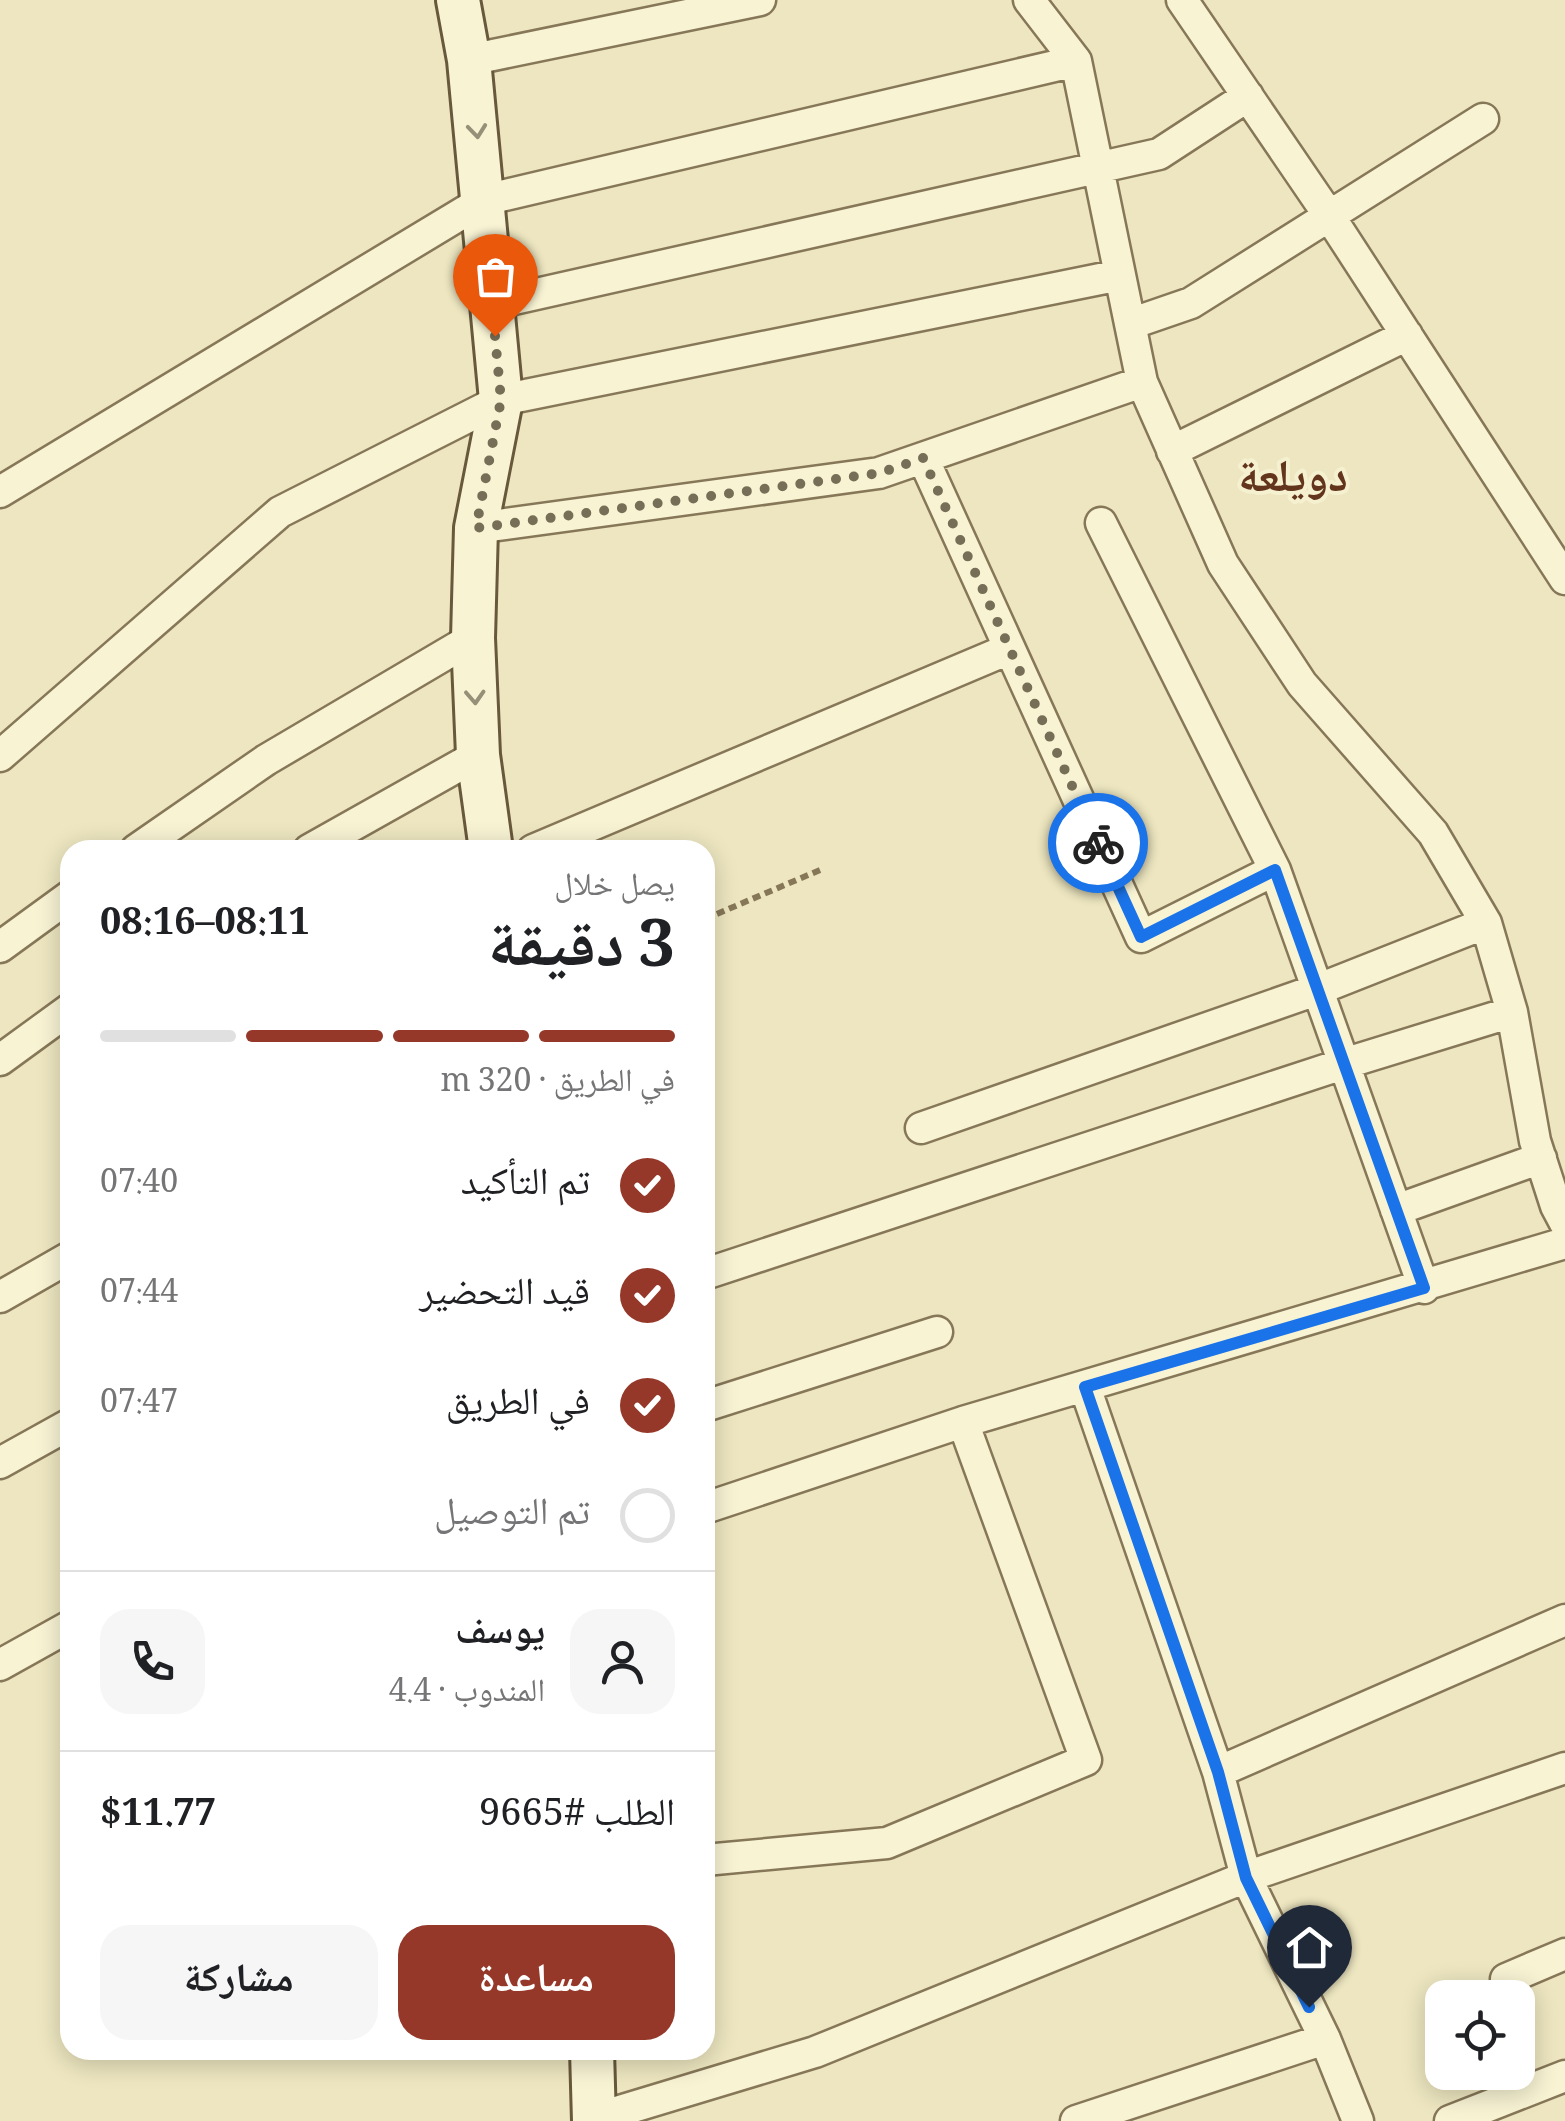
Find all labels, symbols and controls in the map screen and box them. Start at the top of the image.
one-way arrow [466,123,487,139]
pin [453,234,538,337]
icon: bag [468,249,523,304]
district label: دويلعة [1238,443,1348,520]
one-way arrow [464,690,485,706]
courier [1048,793,1148,893]
icon: bike [1071,816,1126,871]
text: يصل خلال [554,861,675,915]
text: 08:11–08:16 [100,893,310,958]
text: 3 دقيقة [488,897,675,1007]
text: في الطريق · 320 m [440,1057,675,1111]
text: تم التأكيد [461,1153,590,1218]
text: 07:40 [100,1158,178,1212]
icon: check [620,1158,675,1213]
text: قيد التحضير [419,1263,590,1328]
text: 07:44 [100,1268,178,1322]
icon: check [620,1268,675,1323]
text: في الطريق [446,1373,590,1438]
text: 07:47 [100,1378,178,1432]
icon: check [620,1378,675,1433]
text: تم التوصيل [434,1483,590,1548]
text: يوسف [455,1602,545,1667]
button: phone [100,1609,205,1714]
button: person [570,1609,675,1714]
text: المندوب · 4.4 [389,1667,545,1721]
text: $11.77 [100,1784,216,1849]
text: الطلب #9665 [479,1784,675,1849]
pin [1267,1905,1352,2008]
icon: home [1282,1920,1337,1975]
button: مشاركة [100,1925,378,2040]
button: مساعدة [398,1925,675,2040]
map controls [1425,1980,1535,2090]
button: locate [1425,1980,1535,2090]

